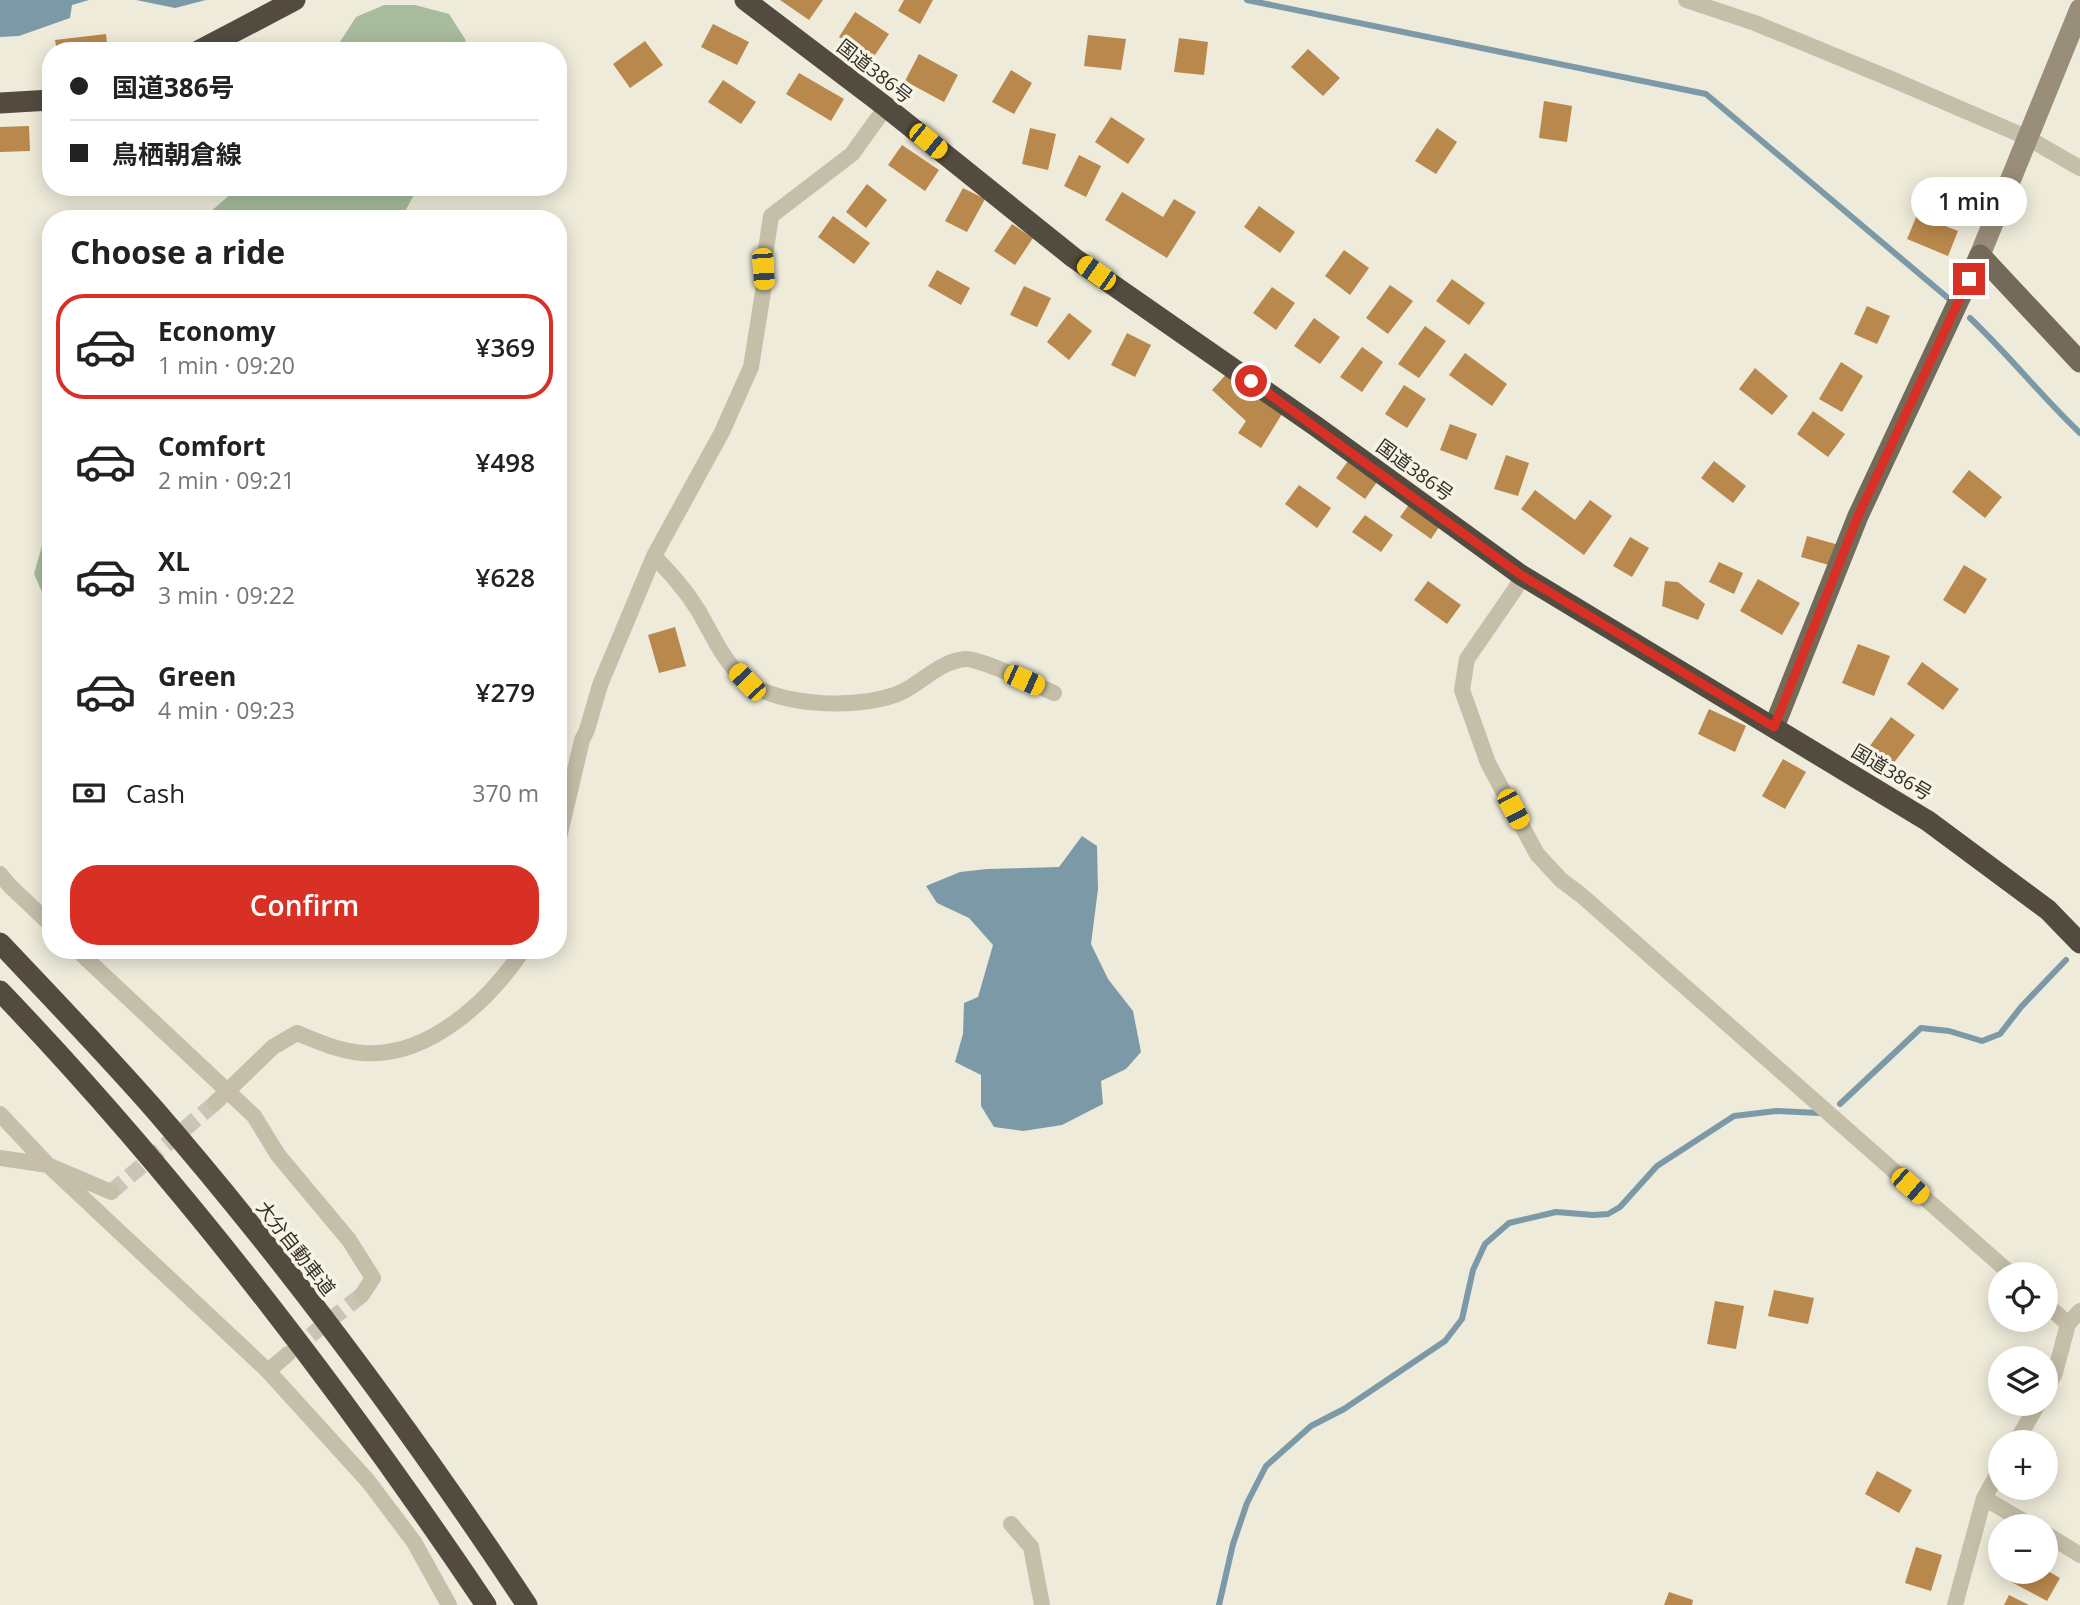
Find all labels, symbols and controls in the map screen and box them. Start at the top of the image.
street label: 国道386号 [832,33,918,109]
text: 国道386号 [112,69,235,105]
car [906,120,951,162]
text: 鳥栖朝倉線 [112,136,242,172]
callout: 1 min [1911,177,2027,226]
text: 1 min [1938,185,2000,217]
text: Choose a ride [70,230,285,273]
car [752,247,775,291]
car [1073,252,1120,294]
route end [1953,263,1985,295]
text: Economy [158,313,276,349]
icon: car [74,315,137,378]
text: ¥369 [476,329,535,365]
text: 1 min · 09:20 [158,349,295,381]
route start [1235,365,1267,397]
text: Comfort [158,428,265,464]
icon: car [74,430,137,493]
street label: 国道386号 [1371,433,1459,507]
text: ¥498 [476,444,535,480]
text: 2 min · 09:21 [158,464,295,496]
text: XL [158,543,190,579]
icon: car [74,545,137,608]
text: ¥628 [476,559,535,595]
text: 3 min · 09:22 [158,579,295,611]
text: Green [158,658,236,694]
icon: car [74,660,137,723]
car [725,660,770,704]
car [1001,662,1048,698]
text: ¥279 [476,674,535,710]
text: 4 min · 09:23 [158,694,295,726]
street label: 国道386号 [1847,738,1937,806]
icon: cash [70,774,108,812]
text: Cash [126,775,185,811]
text: 370 m [472,777,539,809]
car [1494,786,1533,832]
button: Confirm [70,865,539,945]
car [1888,1164,1933,1208]
street label: 大分自動車道 [251,1195,341,1301]
map controls [1988,1262,2058,1584]
button: locate [1988,1262,2058,1332]
button: layers [1988,1346,2058,1416]
button: + [1988,1430,2058,1500]
button: − [1988,1514,2058,1584]

